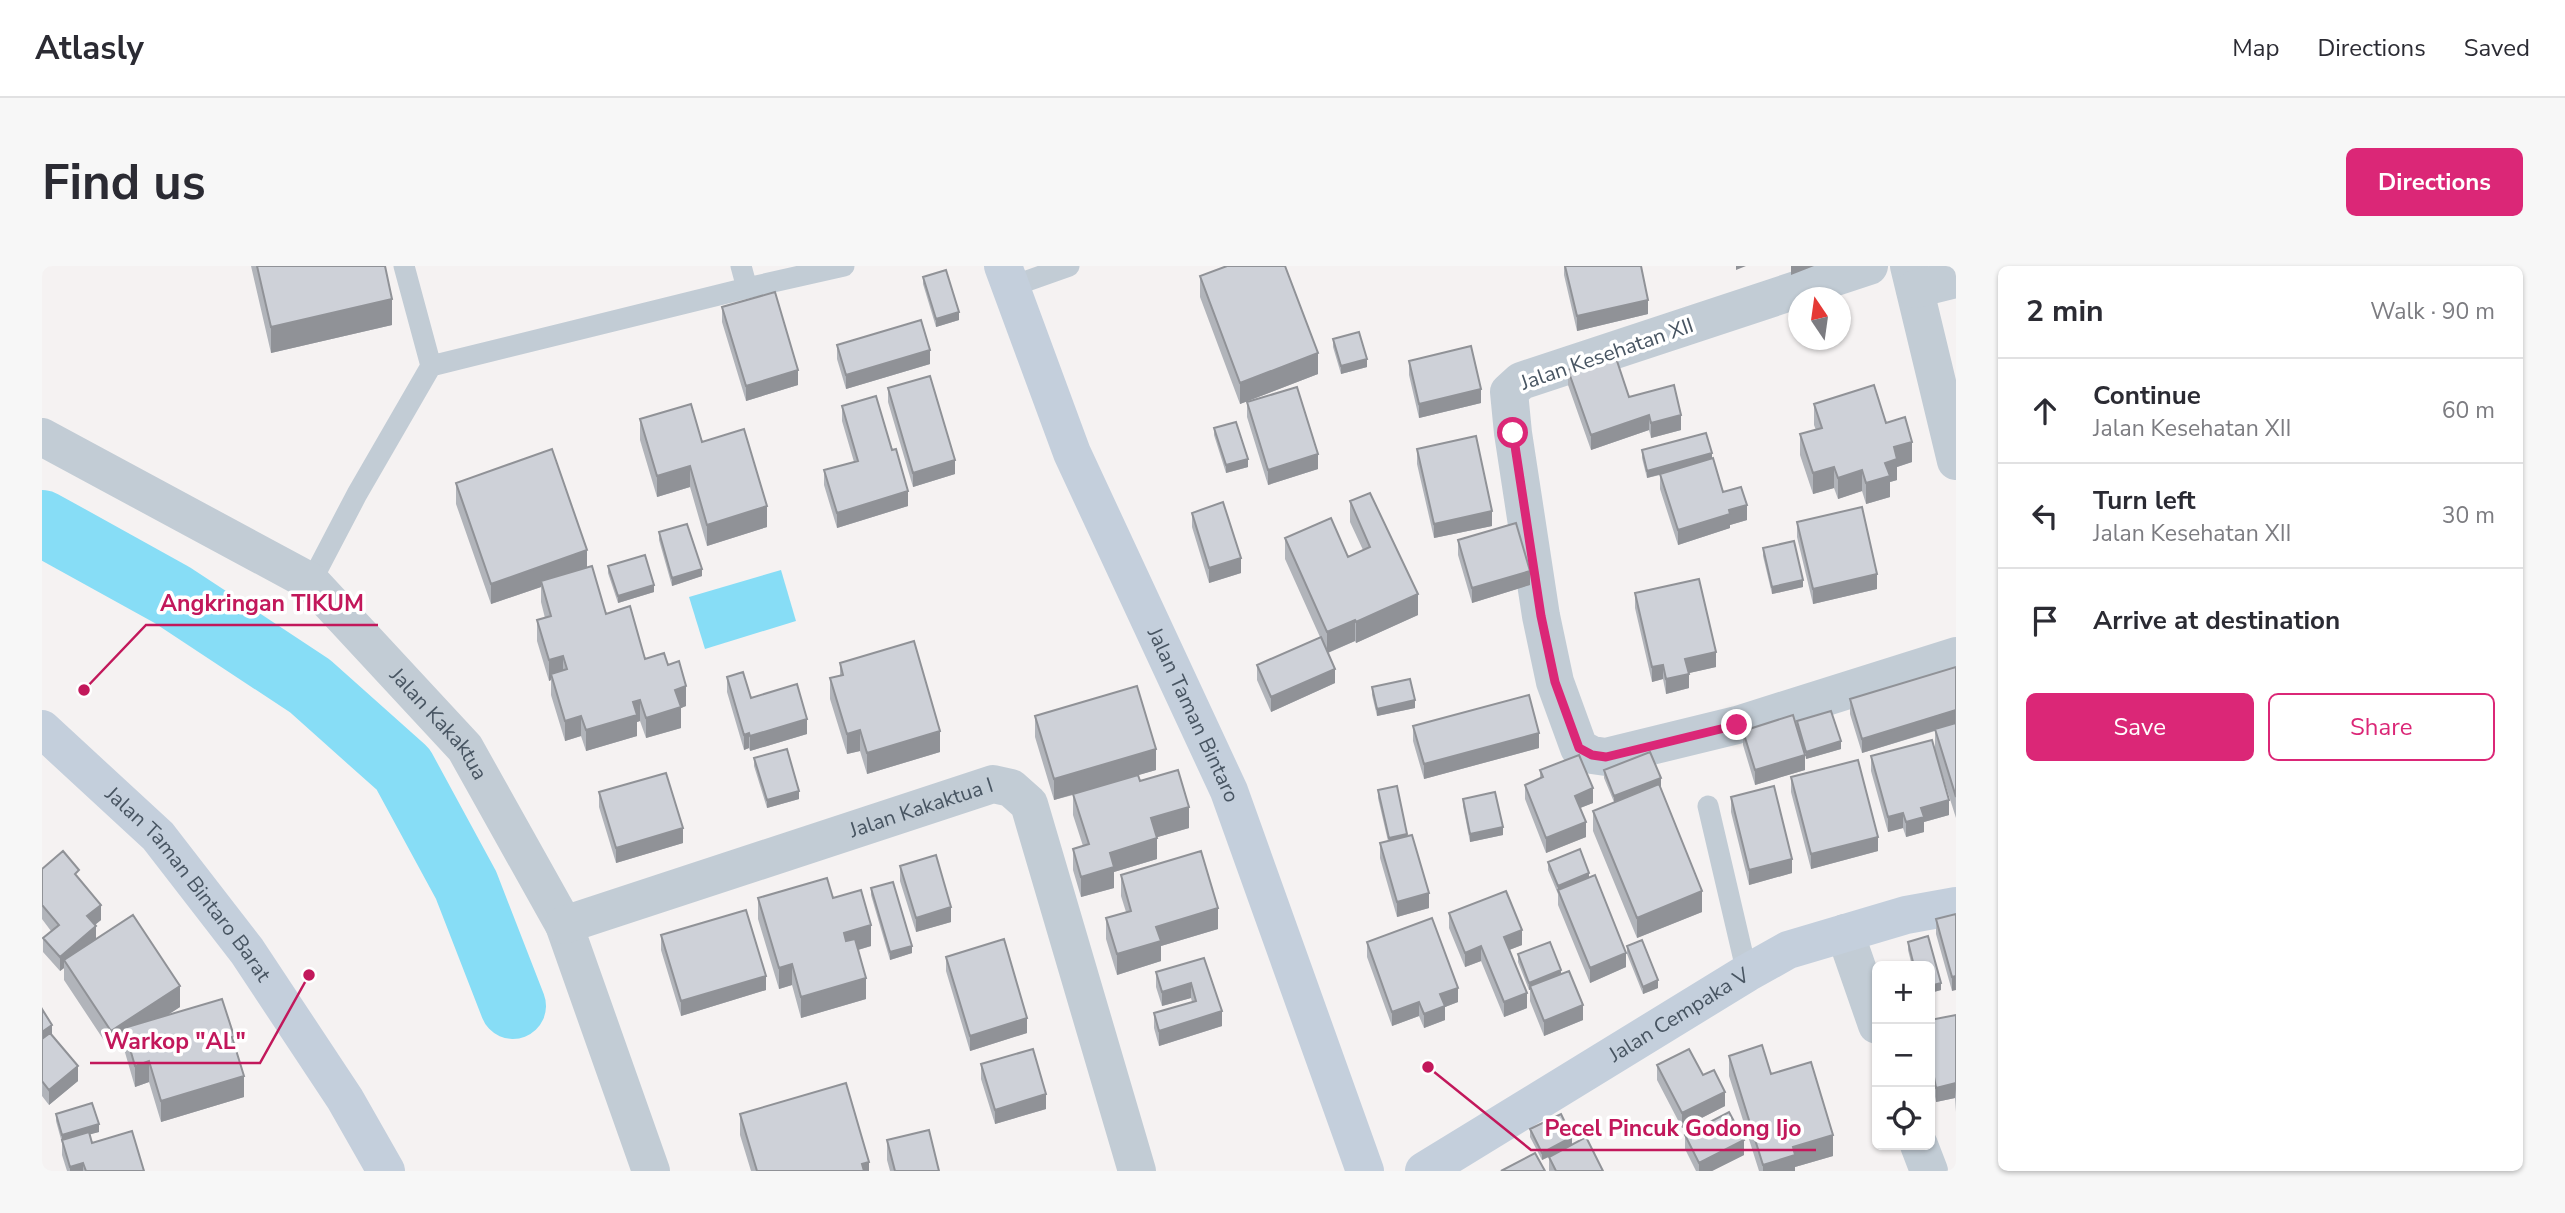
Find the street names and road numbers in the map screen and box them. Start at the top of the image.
street label: Jalan Kesehatan XII [1516,311,1697,397]
street label: Jalan Taman Bintaro [1140,622,1246,806]
street label: Jalan Kakaktua [383,661,494,785]
street label: Jalan Kakaktua I [845,771,997,845]
street label: Jalan Taman Bintaro Barat [98,780,278,988]
street label: Jalan Cempaka V [1603,961,1755,1069]

